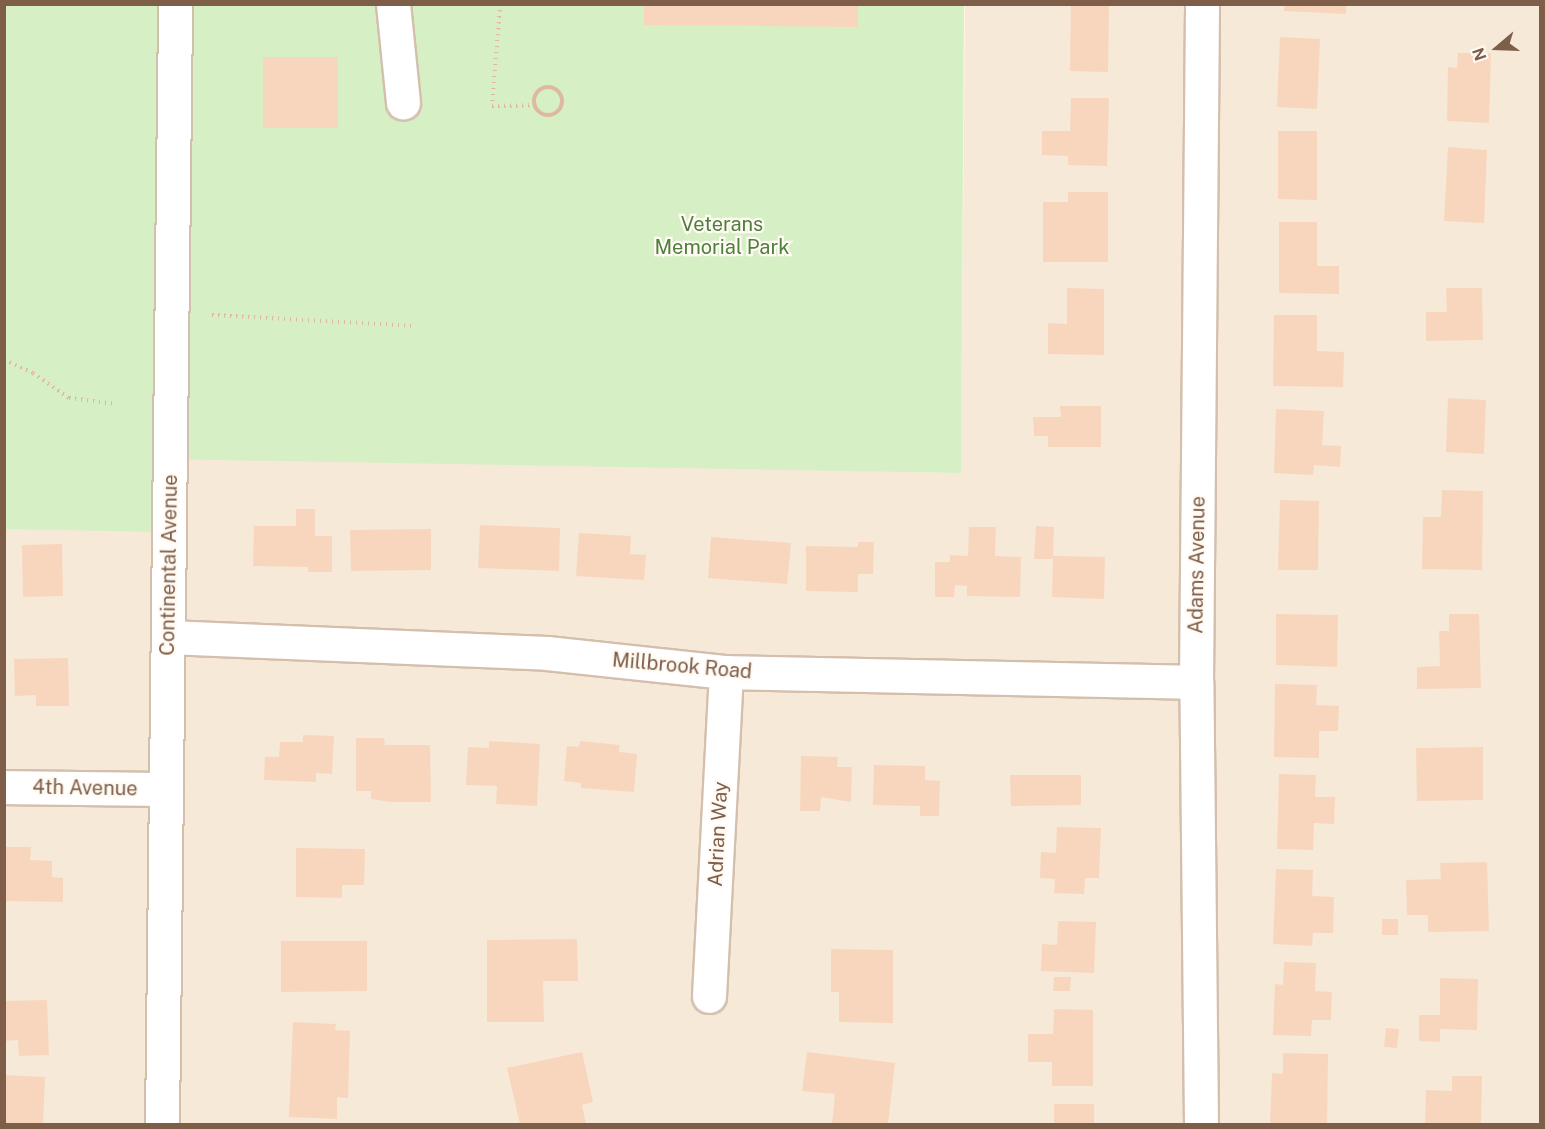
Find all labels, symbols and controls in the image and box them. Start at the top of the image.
north arrow [1467,18,1527,78]
text: N [1468,45,1491,63]
park label: Veterans Memorial Park [655,213,789,260]
street label: Continental Avenue [155,474,183,656]
street label: Adams Avenue [1184,496,1210,634]
street label: Millbrook Road [611,648,753,684]
street label: 4th Avenue [32,775,138,801]
street label: Adrian Way [703,781,733,887]

